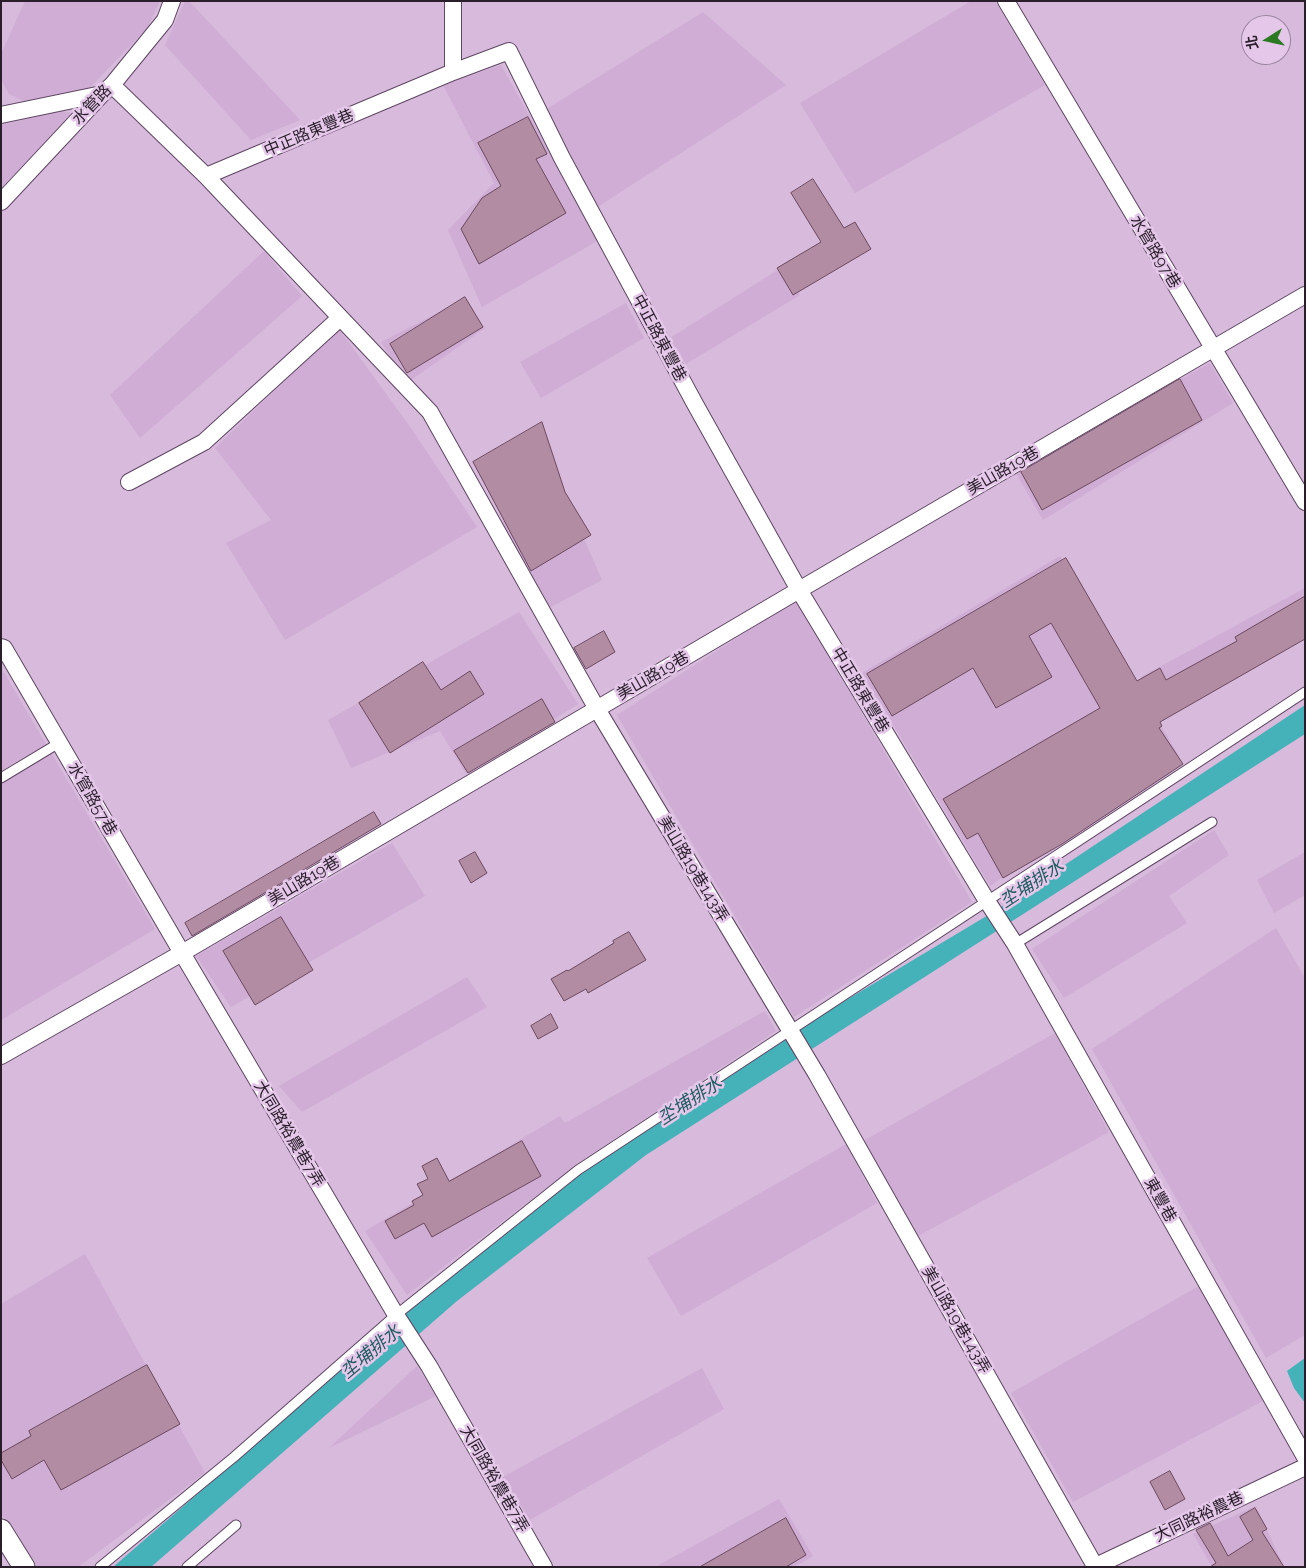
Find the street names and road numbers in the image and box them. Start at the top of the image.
street label: 水管路 [68,81,116,129]
street label: 中正路東豐巷 [261,105,357,161]
street label: 水管路97巷 [1126,212,1184,292]
street label: 中正路東豐巷 [628,291,690,385]
street label: 美山路19巷 [963,443,1043,499]
street label: 中正路東豐巷 [827,644,893,736]
street label: 美山路19巷 [613,648,693,704]
street label: 水管路57巷 [63,759,121,839]
street label: 美山路19巷143弄 [654,812,732,926]
street label: 美山路19巷 [265,852,343,910]
street label: 大同路裕農巷7弄 [250,1077,328,1191]
street label: 東豐巷 [1140,1174,1180,1226]
street label: 美山路19巷143弄 [918,1263,994,1377]
street label: 大同路裕農巷7弄 [456,1422,532,1536]
street label: 大同路裕農巷 [1151,1488,1247,1546]

